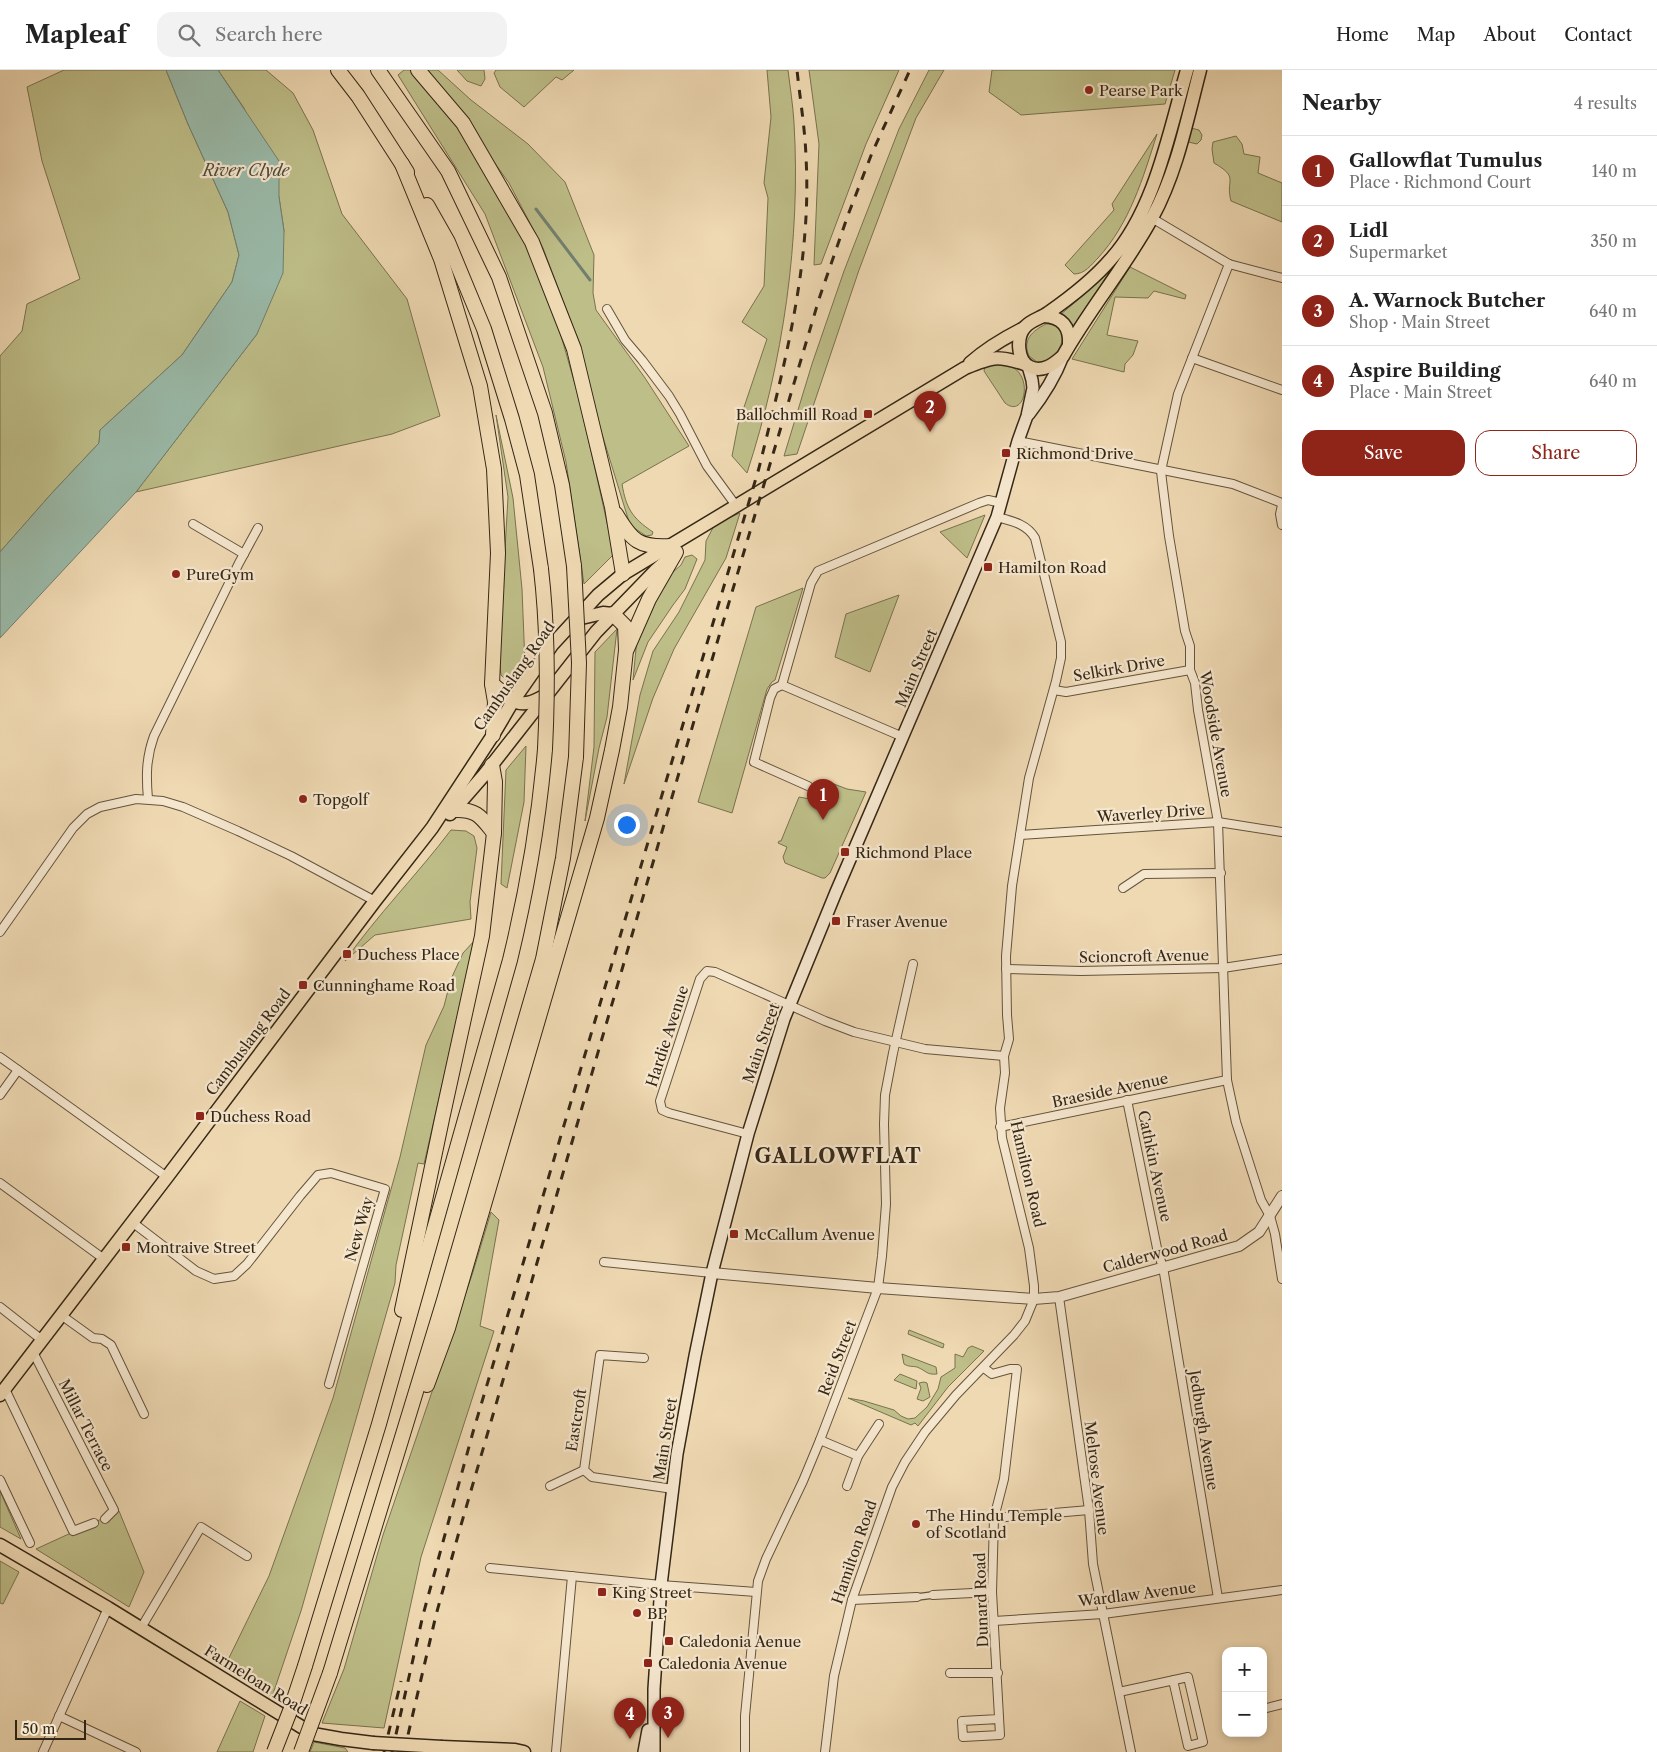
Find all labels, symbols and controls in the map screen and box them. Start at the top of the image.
search box [157,12,507,57]
text: Mapleaf [25,20,127,49]
icon: search [175,21,203,49]
text: Search here [215,23,323,46]
text: Home [1336,24,1389,46]
text: Map [1417,24,1455,46]
text: About [1483,24,1536,46]
text: Contact [1564,24,1632,46]
place label: Pearse Park [1099,81,1184,100]
marker: Pearse Park [1083,84,1095,96]
text: Nearby [1302,90,1381,115]
text: 4 results [1574,93,1637,113]
text: Gallowflat Tumulus [1349,149,1542,172]
water label: River Clyde [201,160,291,180]
text: 1 [1314,161,1322,181]
text: 140 m [1592,161,1637,181]
text: Place · Richmond Court [1349,172,1531,192]
text: Lidl [1349,219,1388,242]
text: 2 [1313,231,1323,251]
text: 350 m [1590,231,1637,251]
text: Supermarket [1349,242,1447,262]
text: A. Warnock Butcher [1349,289,1545,312]
text: 3 [1313,301,1323,321]
text: 640 m [1589,301,1637,321]
text: Shop · Main Street [1349,312,1490,332]
text: Aspire Building [1349,359,1501,382]
text: 4 [1313,371,1323,391]
text: 640 m [1589,371,1637,391]
text: Place · Main Street [1349,382,1492,402]
pin: 2 [914,391,946,432]
place label: Ballochmill Road [736,405,858,424]
marker: Ballochmill Road [862,408,874,420]
button: Save [1302,430,1465,476]
button: Share [1475,430,1637,476]
place label: Richmond Drive [1016,444,1133,463]
marker: Richmond Drive [1000,447,1012,459]
place label: Hamilton Road [998,558,1107,577]
marker: Hamilton Road [982,561,994,573]
place label: PureGym [186,565,254,584]
marker: PureGym [170,568,182,580]
street label: Cambuslang Road [469,618,559,734]
street label: Main Street [891,625,941,710]
street label: Selkirk Drive [1072,651,1166,685]
street label: Woodside Avenue [1195,668,1236,799]
pin: 1 [807,779,839,820]
place label: Topgolf [313,790,370,809]
marker: Topgolf [297,793,309,805]
street label: Waverley Drive [1095,800,1206,826]
your location [614,812,640,838]
place label: Richmond Place [855,843,972,862]
marker: Richmond Place [839,846,851,858]
place label: Fraser Avenue [846,912,948,931]
marker: Fraser Avenue [830,915,842,927]
place label: Duchess Place [357,945,460,964]
street label: Scioncroft Avenue [1079,945,1209,967]
marker: Duchess Place [341,948,353,960]
place label: Cunninghame Road [313,976,455,995]
marker: Cunninghame Road [297,979,309,991]
street label: Hardie Avenue [642,983,692,1089]
street label: Cambuslang Road [202,985,294,1099]
street label: Main Street [738,1000,784,1086]
street label: Braeside Avenue [1050,1068,1170,1112]
place label: Duchess Road [210,1107,311,1126]
street label: Cathkin Avenue [1134,1109,1176,1223]
marker: Duchess Road [194,1110,206,1122]
street label: Hamilton Road [1007,1119,1049,1229]
district label: GALLOWFLAT [754,1144,922,1168]
street label: New Way [341,1194,377,1264]
place label: McCallum Avenue [744,1225,875,1244]
street label: Calderwood Road [1101,1225,1229,1277]
marker: McCallum Avenue [728,1228,740,1240]
place label: Montraive Street [136,1238,257,1257]
marker: Montraive Street [120,1241,132,1253]
street label: Reid Street [814,1317,860,1399]
street label: Jedburgh Avenue [1185,1367,1223,1491]
street label: Millar Terrace [55,1376,117,1474]
street label: Eastcroft [562,1387,590,1453]
street label: Main Street [649,1396,681,1482]
street label: Melrose Avenue [1081,1420,1113,1536]
street label: Hamilton Road [827,1498,881,1606]
place label: The Hindu Temple of Scotland [926,1506,1062,1542]
marker: The Hindu Temple of Scotland [910,1518,922,1530]
street label: Dunard Road [970,1552,992,1648]
street label: Wardlaw Avenue [1076,1577,1197,1611]
place label: King Street [612,1583,693,1602]
marker: King Street [596,1586,608,1598]
place label: BP [647,1604,667,1623]
marker: BP [631,1607,643,1619]
place label: Caledonia Aenue [679,1632,801,1651]
marker: Caledonia Aenue [663,1635,675,1647]
street label: Farmeloan Road [201,1641,311,1719]
map controls [1222,1647,1267,1737]
button: + [1222,1647,1267,1692]
place label: Caledonia Avenue [658,1654,787,1673]
marker: Caledonia Avenue [642,1657,654,1669]
button: − [1222,1692,1267,1737]
pin: 3 [652,1697,684,1738]
pin: 4 [614,1698,646,1739]
scale bar [15,1717,86,1740]
text: 50 m [22,1720,55,1738]

